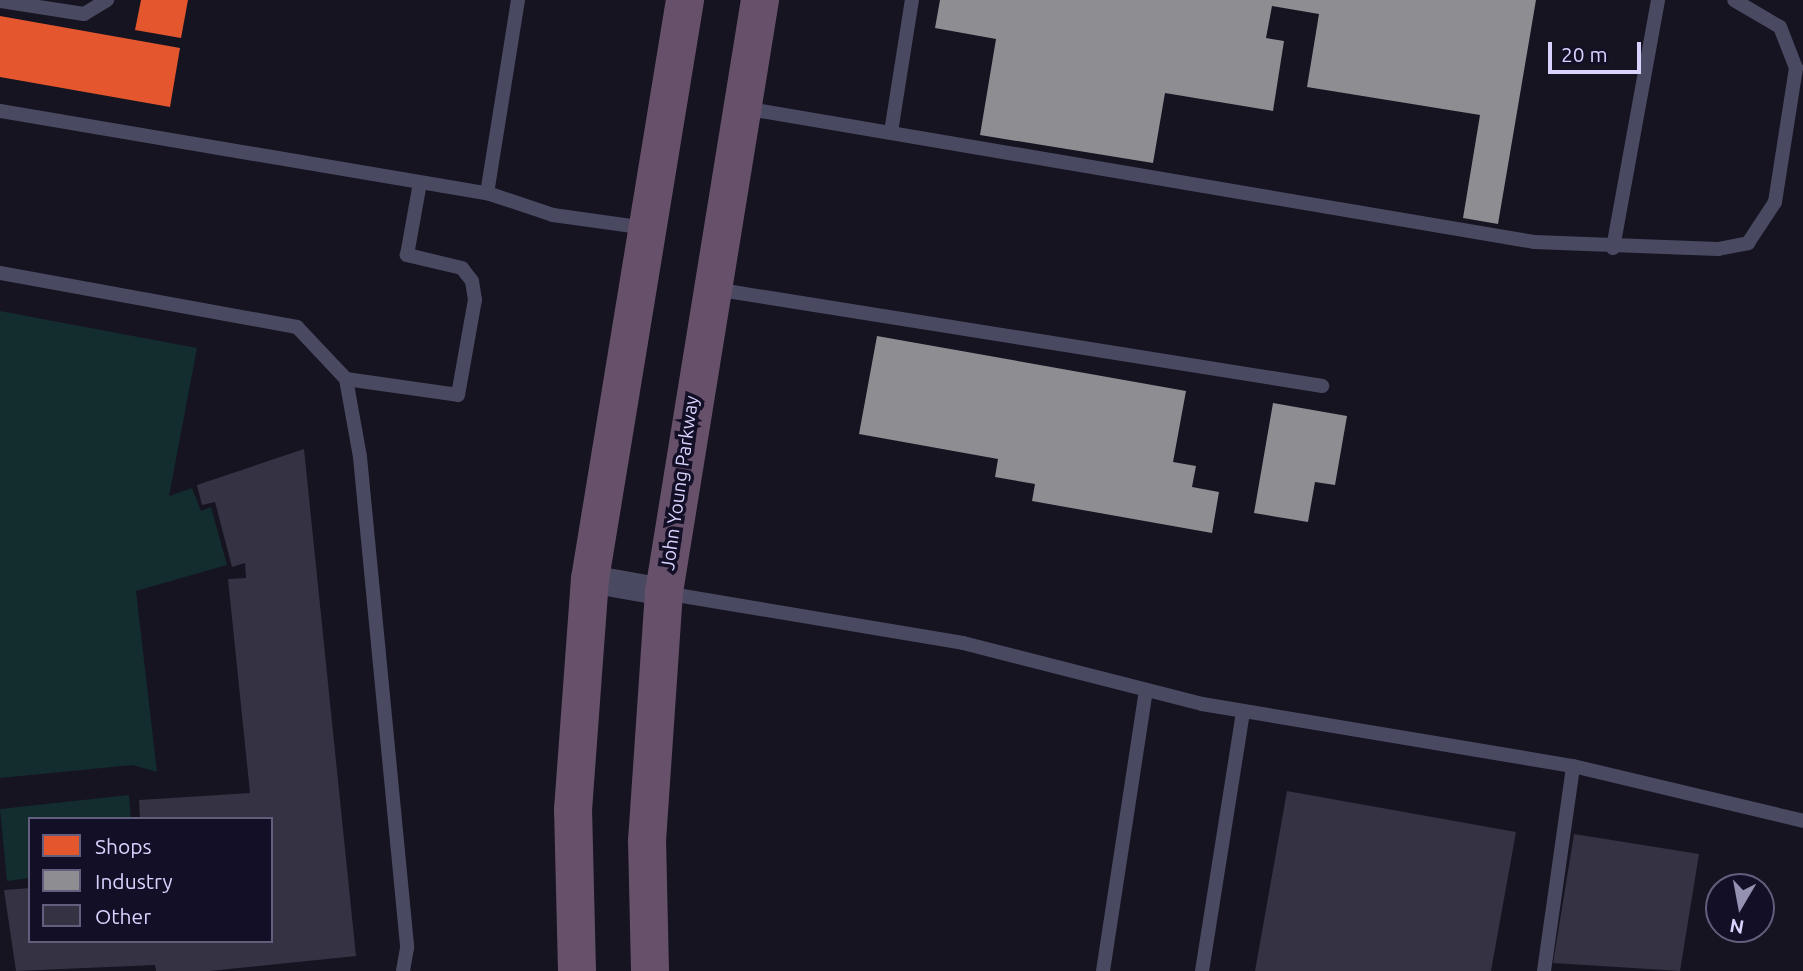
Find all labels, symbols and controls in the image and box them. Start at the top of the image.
scale bar [1551,28,1644,72]
text: 20 m [1561,42,1608,66]
street label: John Young Parkway [656,394,704,572]
legend [28,817,273,943]
text: Shops [95,834,152,858]
text: Industry [95,869,173,893]
north arrow [1705,873,1775,943]
text: Other [95,904,151,928]
text: N [1728,915,1746,939]

